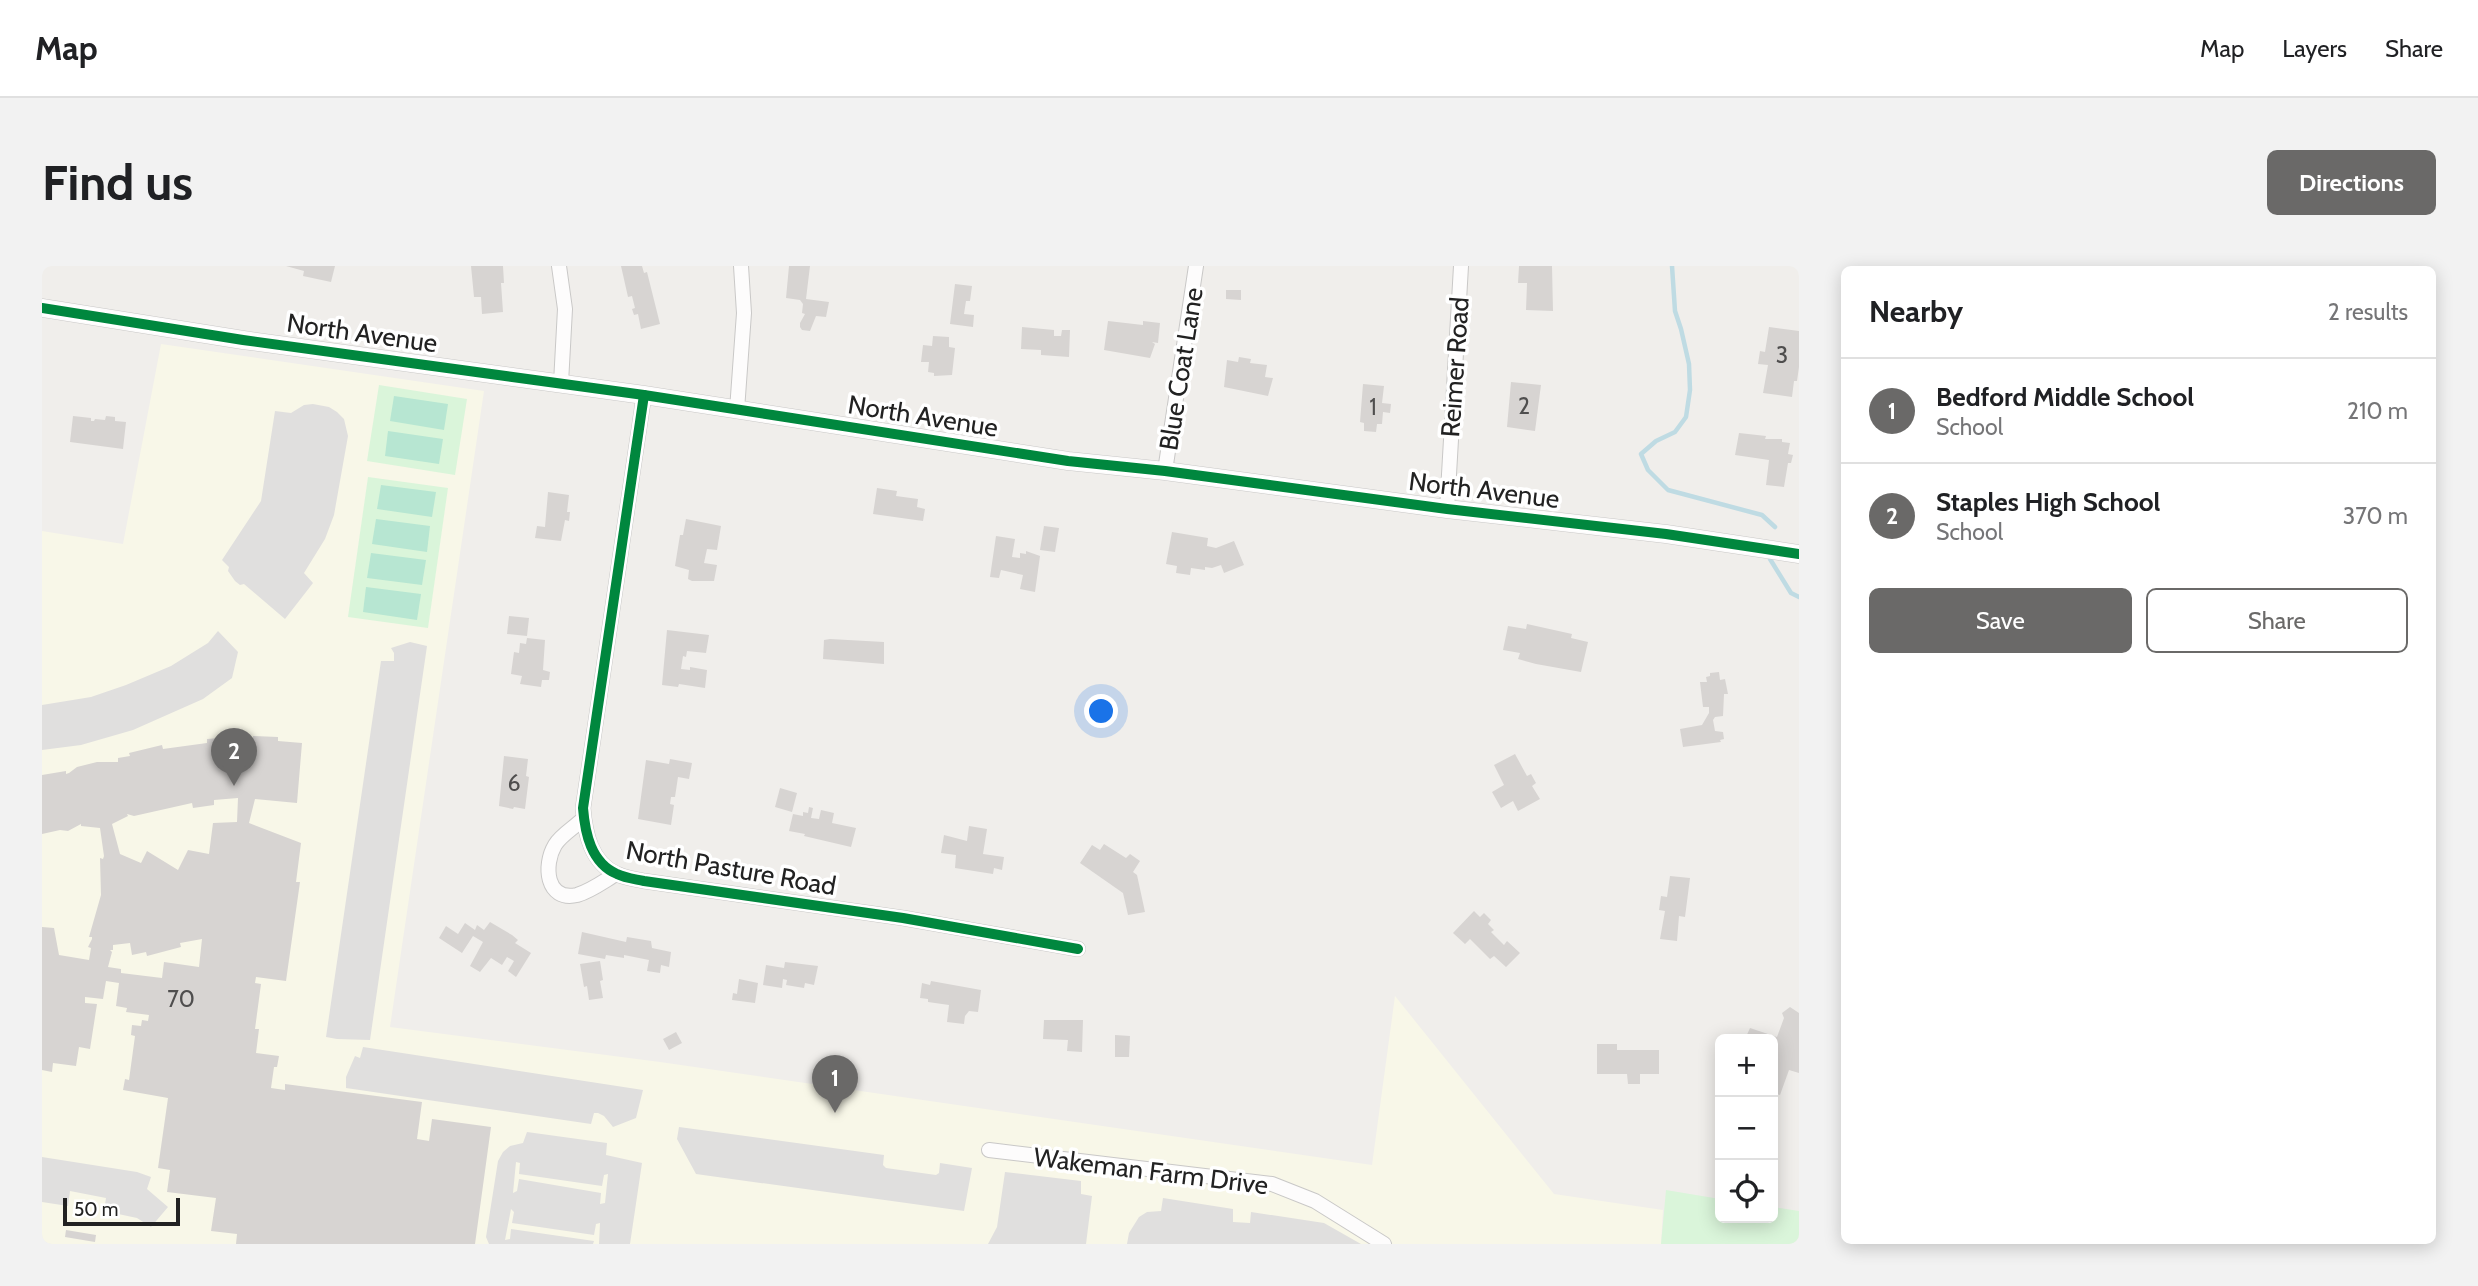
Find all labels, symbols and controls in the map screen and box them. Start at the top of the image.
text: Map [35,28,98,68]
text: Map [2200,34,2244,63]
text: Layers [2282,34,2347,63]
text: Share [2385,34,2443,63]
button: Directions [2267,150,2436,215]
text: Find us [42,153,193,212]
street label: Blue Coat Lane [1152,285,1210,453]
text: Nearby [1869,293,1963,330]
street label: Reimer Road [1434,296,1476,438]
text: 2 results [2328,298,2408,326]
street label: North Avenue [285,307,439,359]
house number: 3 [1776,341,1788,369]
text: Bedford Middle School [1936,381,2194,413]
street label: North Avenue [846,388,1000,444]
house number: 2 [1518,392,1530,420]
house number: 1 [1369,393,1377,421]
text: 1 [1888,397,1896,425]
text: 210 m [2347,397,2408,425]
text: School [1936,413,2003,441]
street label: North Avenue [1407,465,1561,515]
text: Staples High School [1936,486,2160,518]
text: 2 [1886,502,1898,530]
text: 370 m [2343,502,2408,530]
text: School [1936,518,2003,546]
button: Save [1869,588,2132,653]
button: Share [2146,588,2408,653]
your location [1084,694,1118,728]
pin: 2 [211,728,257,786]
house number: 6 [507,769,521,797]
street label: North Pasture Road [623,834,839,902]
house number: 70 [167,985,195,1013]
map controls [1715,1034,1778,1223]
button: + [1715,1034,1778,1097]
pin: 1 [812,1055,858,1113]
button: − [1715,1097,1778,1160]
street label: Wakeman Farm Drive [1032,1141,1270,1201]
button: locate [1715,1160,1778,1223]
scale bar [63,1195,180,1227]
text: 50 m [74,1198,118,1221]

